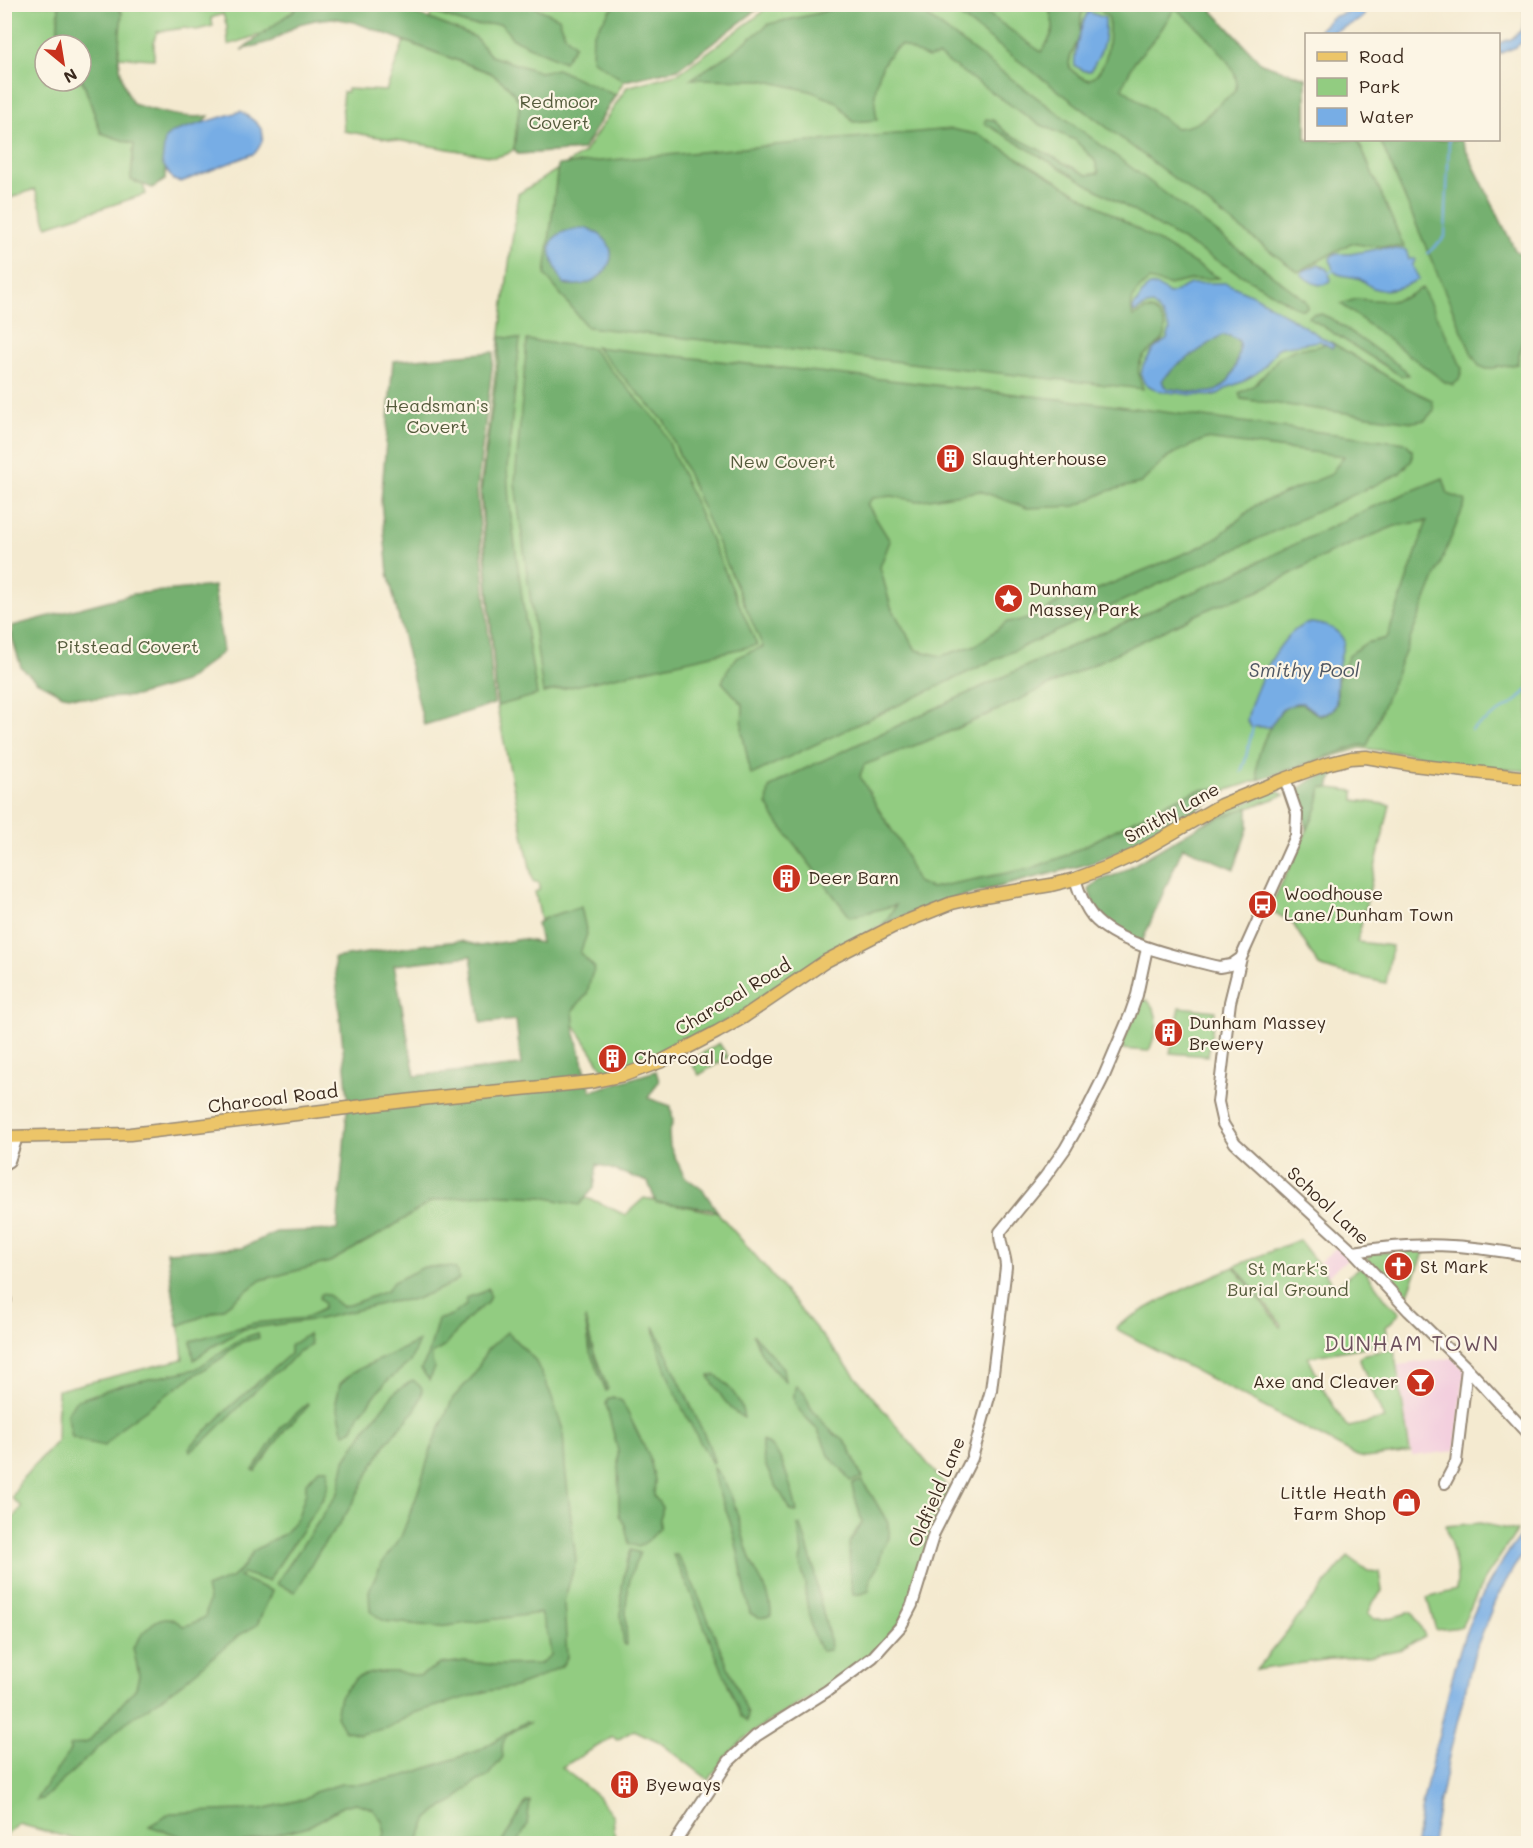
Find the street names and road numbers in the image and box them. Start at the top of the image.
street label: Smithy Lane [1120,776,1223,848]
street label: Charcoal Road [670,952,795,1040]
street label: Charcoal Road [206,1078,339,1118]
street label: School Lane [1282,1161,1375,1250]
street label: Oldfield Lane [902,1433,970,1550]

